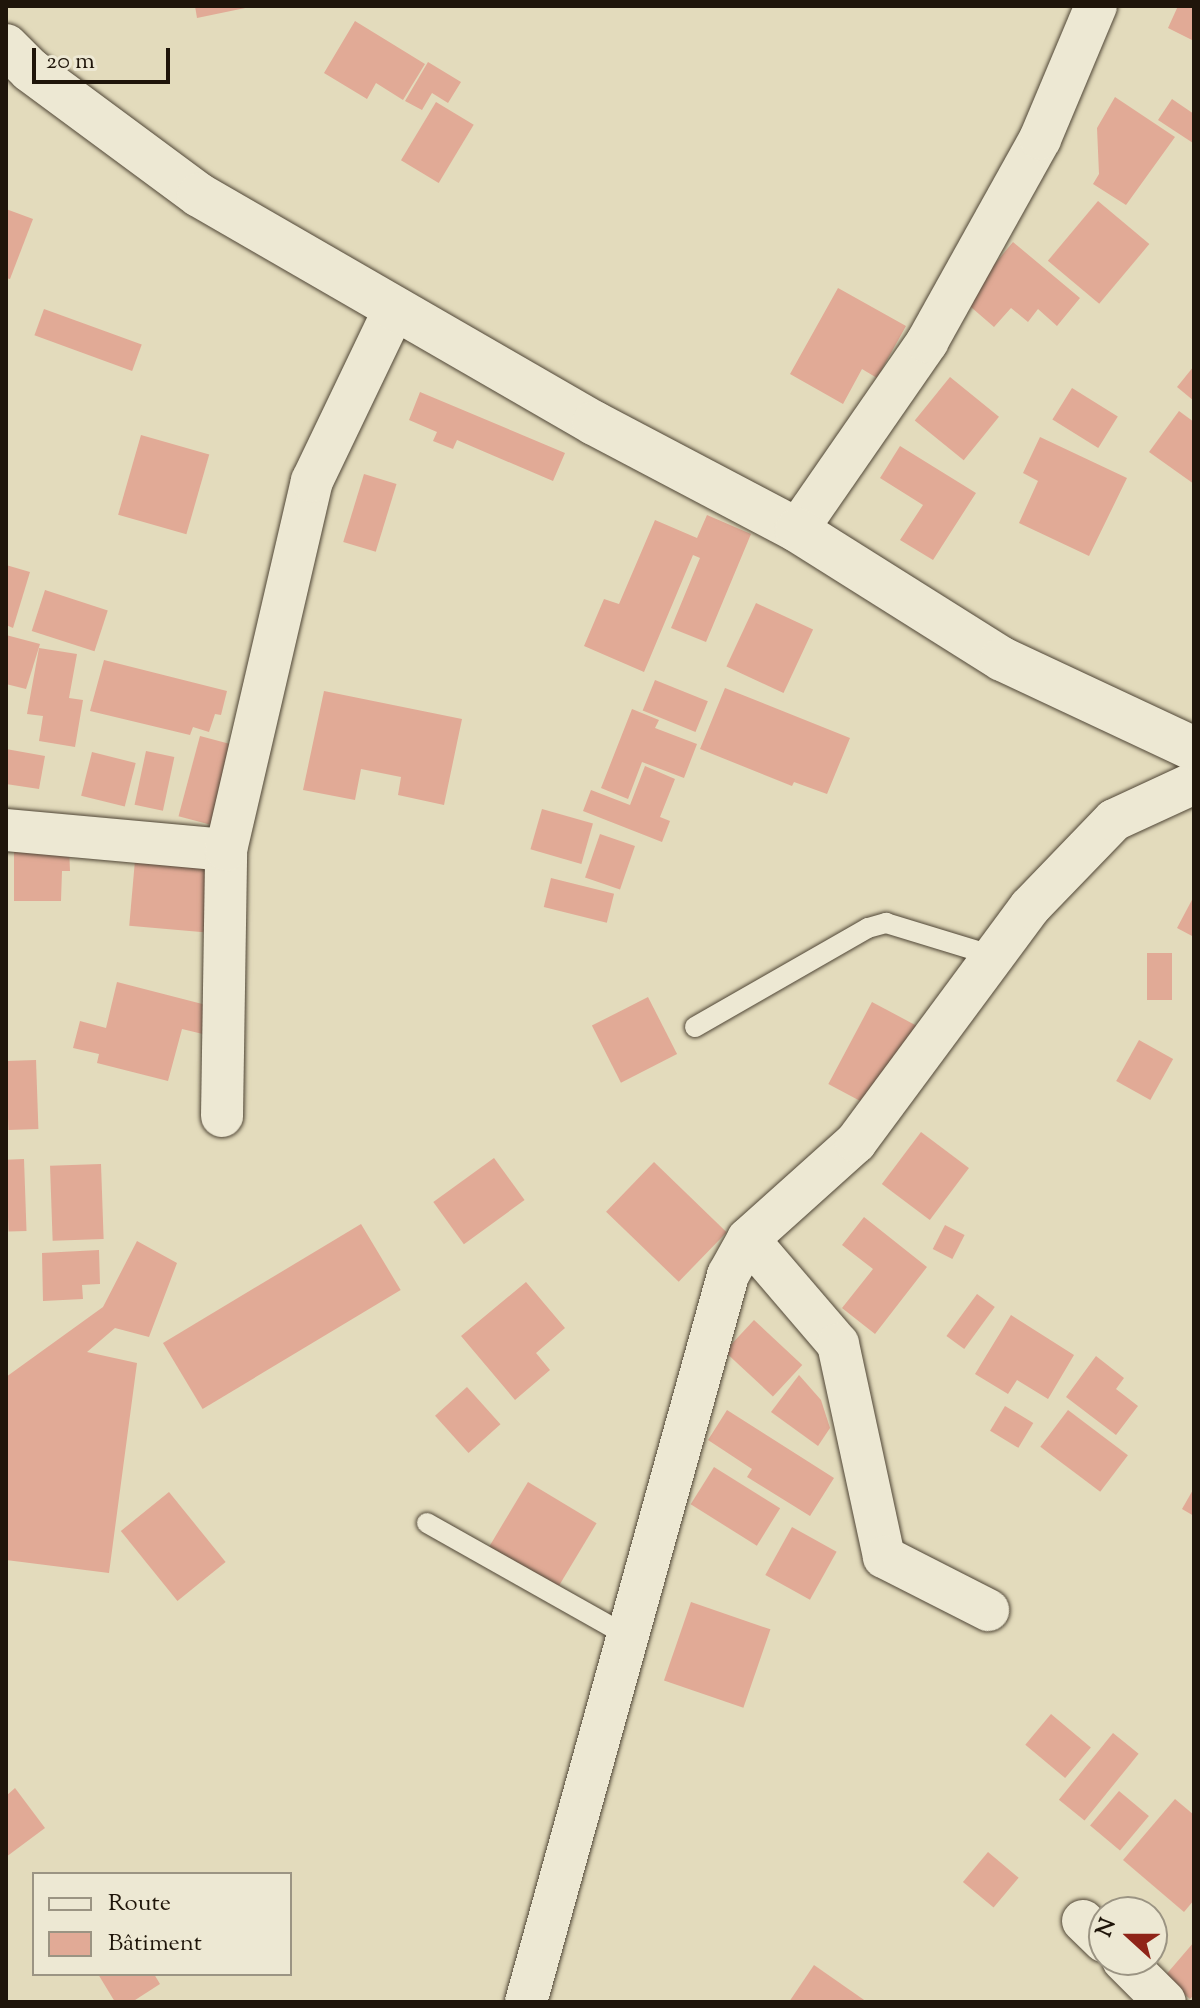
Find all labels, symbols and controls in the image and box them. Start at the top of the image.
scale bar [36,32,174,82]
text: 20 m [46,45,95,79]
legend [32,1872,292,1976]
text: Route [108,1887,171,1921]
north arrow [1088,1896,1168,1976]
text: N [1089,1914,1126,1942]
text: Bâtiment [108,1927,202,1961]

